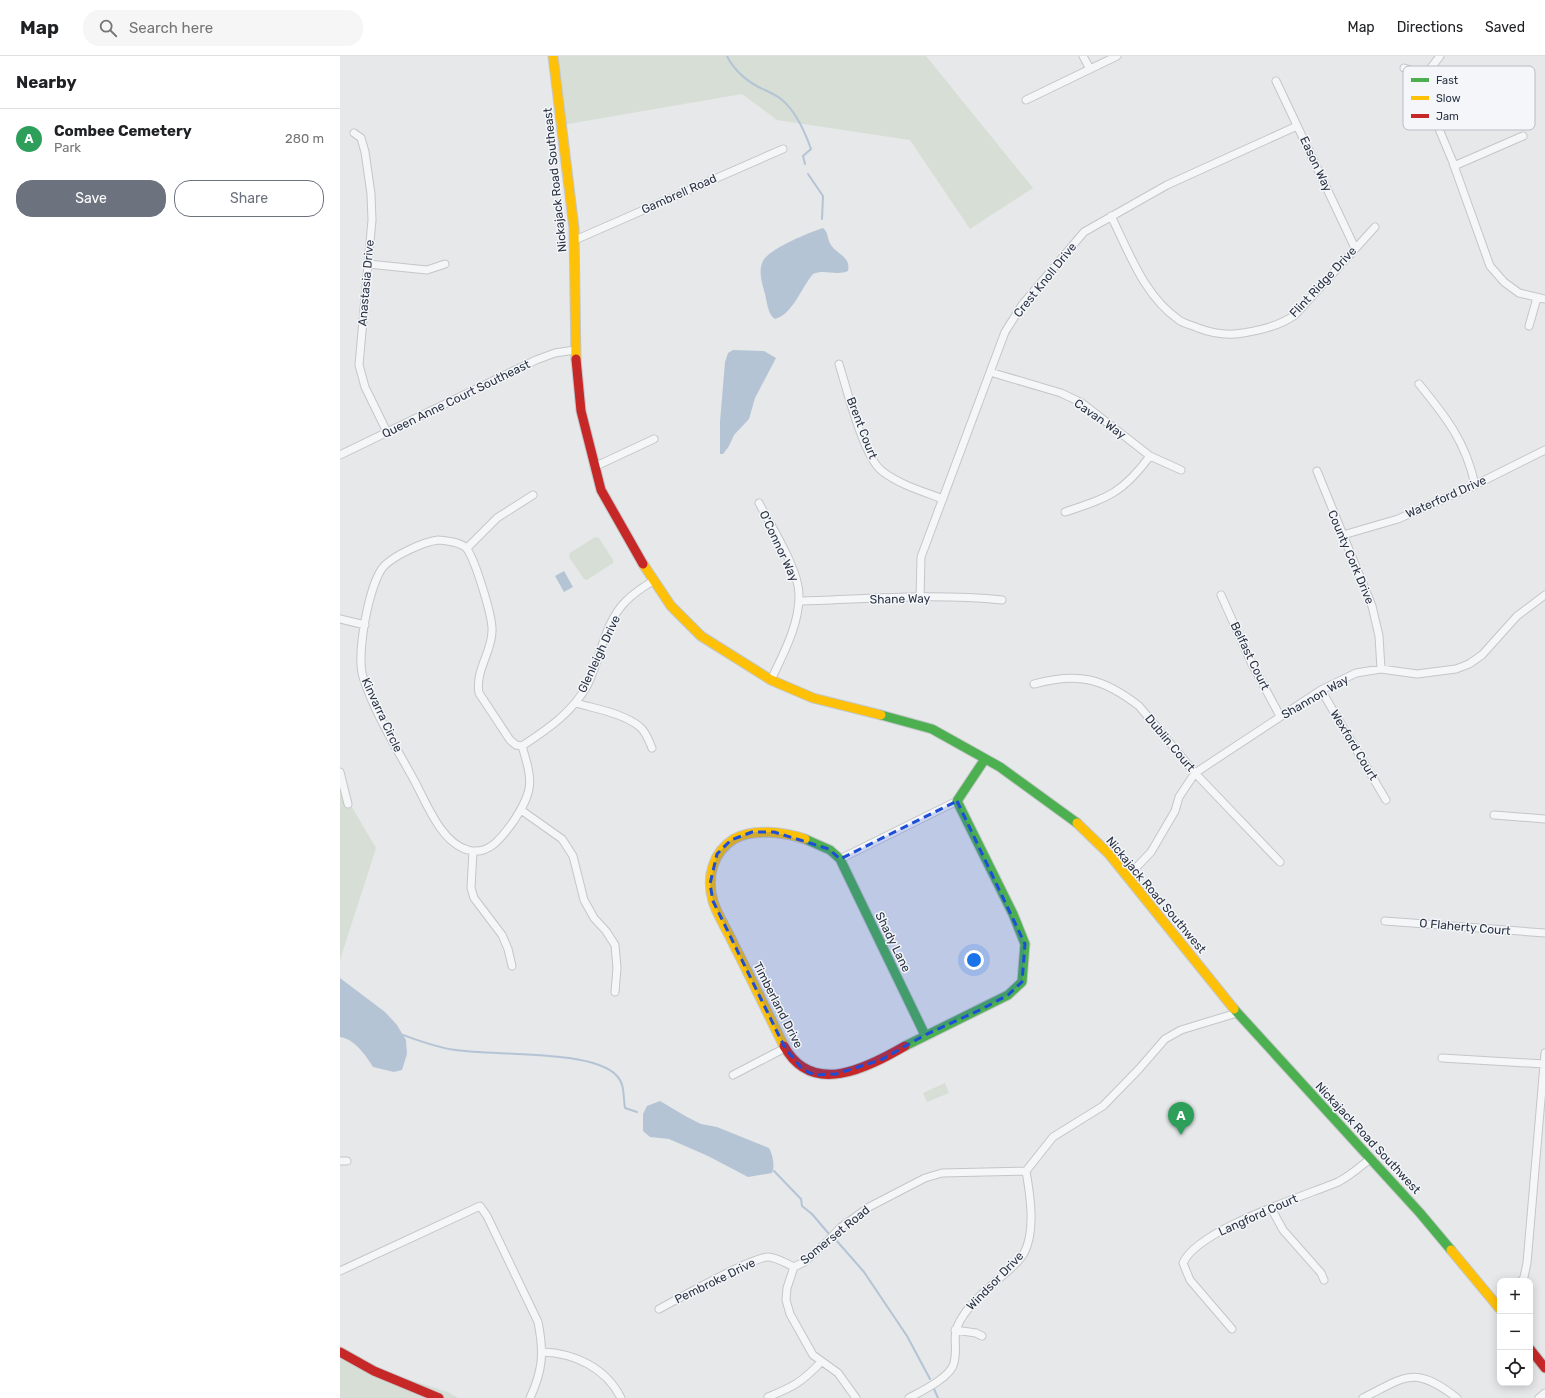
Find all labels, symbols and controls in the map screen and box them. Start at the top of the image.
search box [83,10,363,46]
text: Map [20,16,59,39]
icon: search [97,17,119,39]
text: Search here [129,19,213,37]
text: Map [1348,19,1375,36]
text: Directions [1397,19,1463,36]
text: Saved [1485,19,1525,36]
legend [1403,66,1535,130]
text: Nearby [16,72,77,92]
text: Fast [1436,74,1459,87]
text: Slow [1436,92,1461,105]
street label: Nickajack Road Southeast [540,107,570,253]
text: Jam [1436,110,1459,123]
text: Combee Cemetery [54,122,192,140]
text: A [24,131,34,146]
text: 280 m [285,131,324,146]
street label: Eason Way [1297,134,1335,194]
text: Park [54,140,81,155]
street label: Gambrell Road [639,171,719,217]
button: Save [16,180,166,217]
button: Share [174,180,324,217]
street label: Anastasia Drive [355,239,377,327]
street label: Crest Knoll Drive [1011,240,1080,320]
street label: Flint Ridge Drive [1287,244,1359,320]
street label: Queen Anne Court Southeast [380,357,533,441]
street label: Brent Court [844,395,880,461]
street label: Cavan Way [1071,396,1129,442]
street label: Waterford Drive [1404,473,1489,521]
street label: O'Connor Way [756,508,802,584]
street label: County Cork Drive [1325,508,1377,606]
street label: Shane Way [870,591,931,607]
street label: Glenleigh Drive [575,613,623,695]
street label: Belfast Court [1228,620,1273,693]
street label: Shannon Way [1279,672,1351,722]
street label: Kinvarra Circle [359,676,405,755]
street label: Wexford Court [1327,707,1381,783]
street label: Dublin Court [1142,712,1198,775]
street label: Nickajack Road Southwest [1103,834,1209,956]
street label: Shady Lane [872,910,914,975]
street label: O Flaherty Court [1419,916,1511,938]
your location [964,950,984,970]
street label: Timberland Drive [750,960,806,1051]
street label: Nickajack Road Southwest [1312,1079,1424,1197]
pin: A [1168,1102,1194,1135]
street label: Langford Court [1216,1191,1300,1239]
street label: Somerset Road [797,1203,873,1267]
street label: Windsor Drive [964,1249,1027,1313]
street label: Pembroke Drive [672,1255,758,1307]
map controls [1497,1278,1533,1386]
button: + [1497,1278,1533,1314]
button: − [1497,1314,1533,1350]
button: locate [1497,1350,1533,1386]

